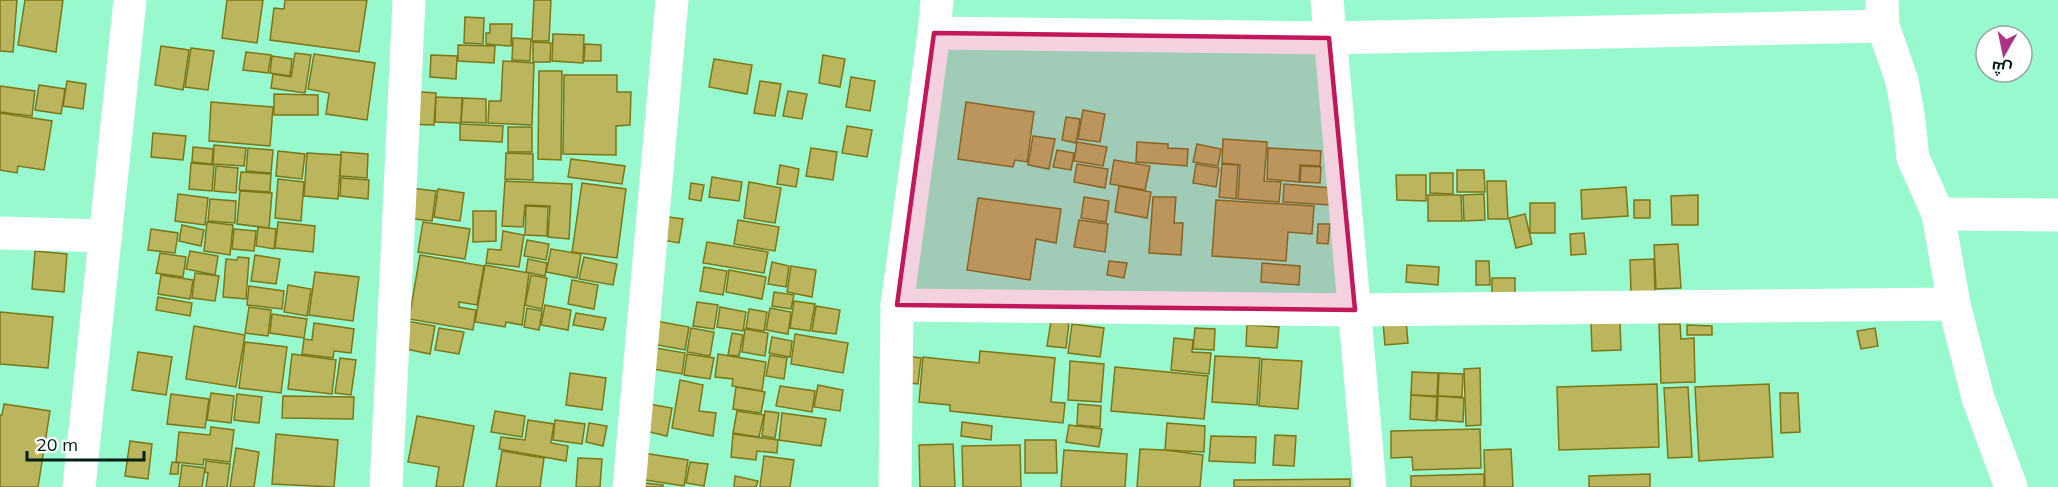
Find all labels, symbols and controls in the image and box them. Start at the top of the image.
north arrow [1974,24,2034,84]
text: ش [1990,57,2013,80]
scale bar [27,424,144,462]
text: 20 m [36,433,78,456]

